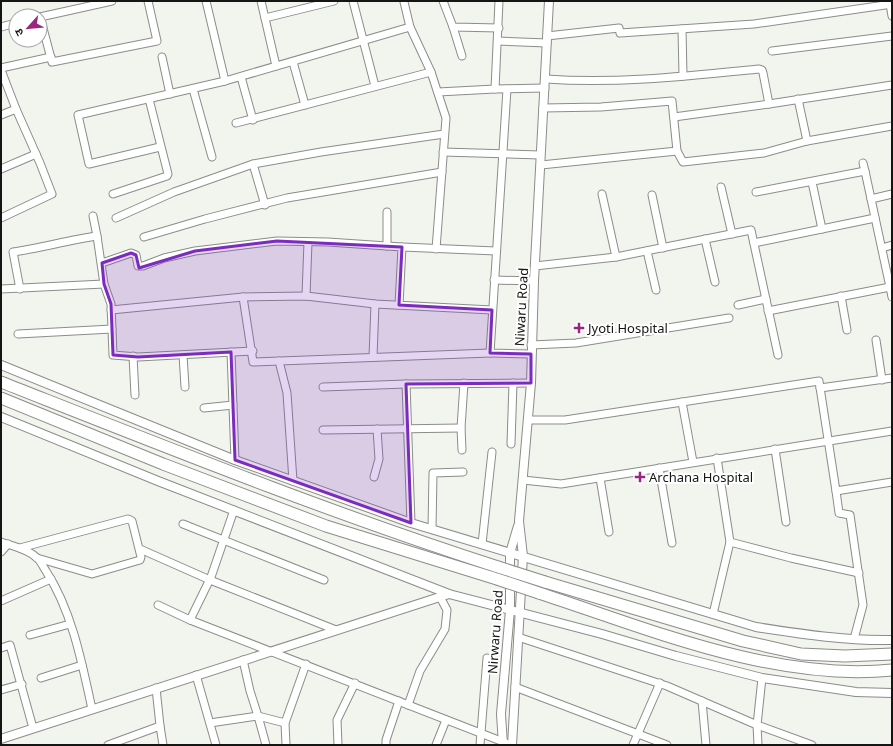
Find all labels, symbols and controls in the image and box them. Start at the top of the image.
north arrow [8,8,48,48]
text: उ [10,26,27,39]
street label: Niwaru Road [510,267,532,347]
place label: Jyoti Hospital [586,319,668,337]
marker: Jyoti Hospital [573,322,585,334]
place label: Archana Hospital [649,468,753,486]
marker: Archana Hospital [634,471,646,483]
street label: Nirwaru Road [483,589,507,675]

